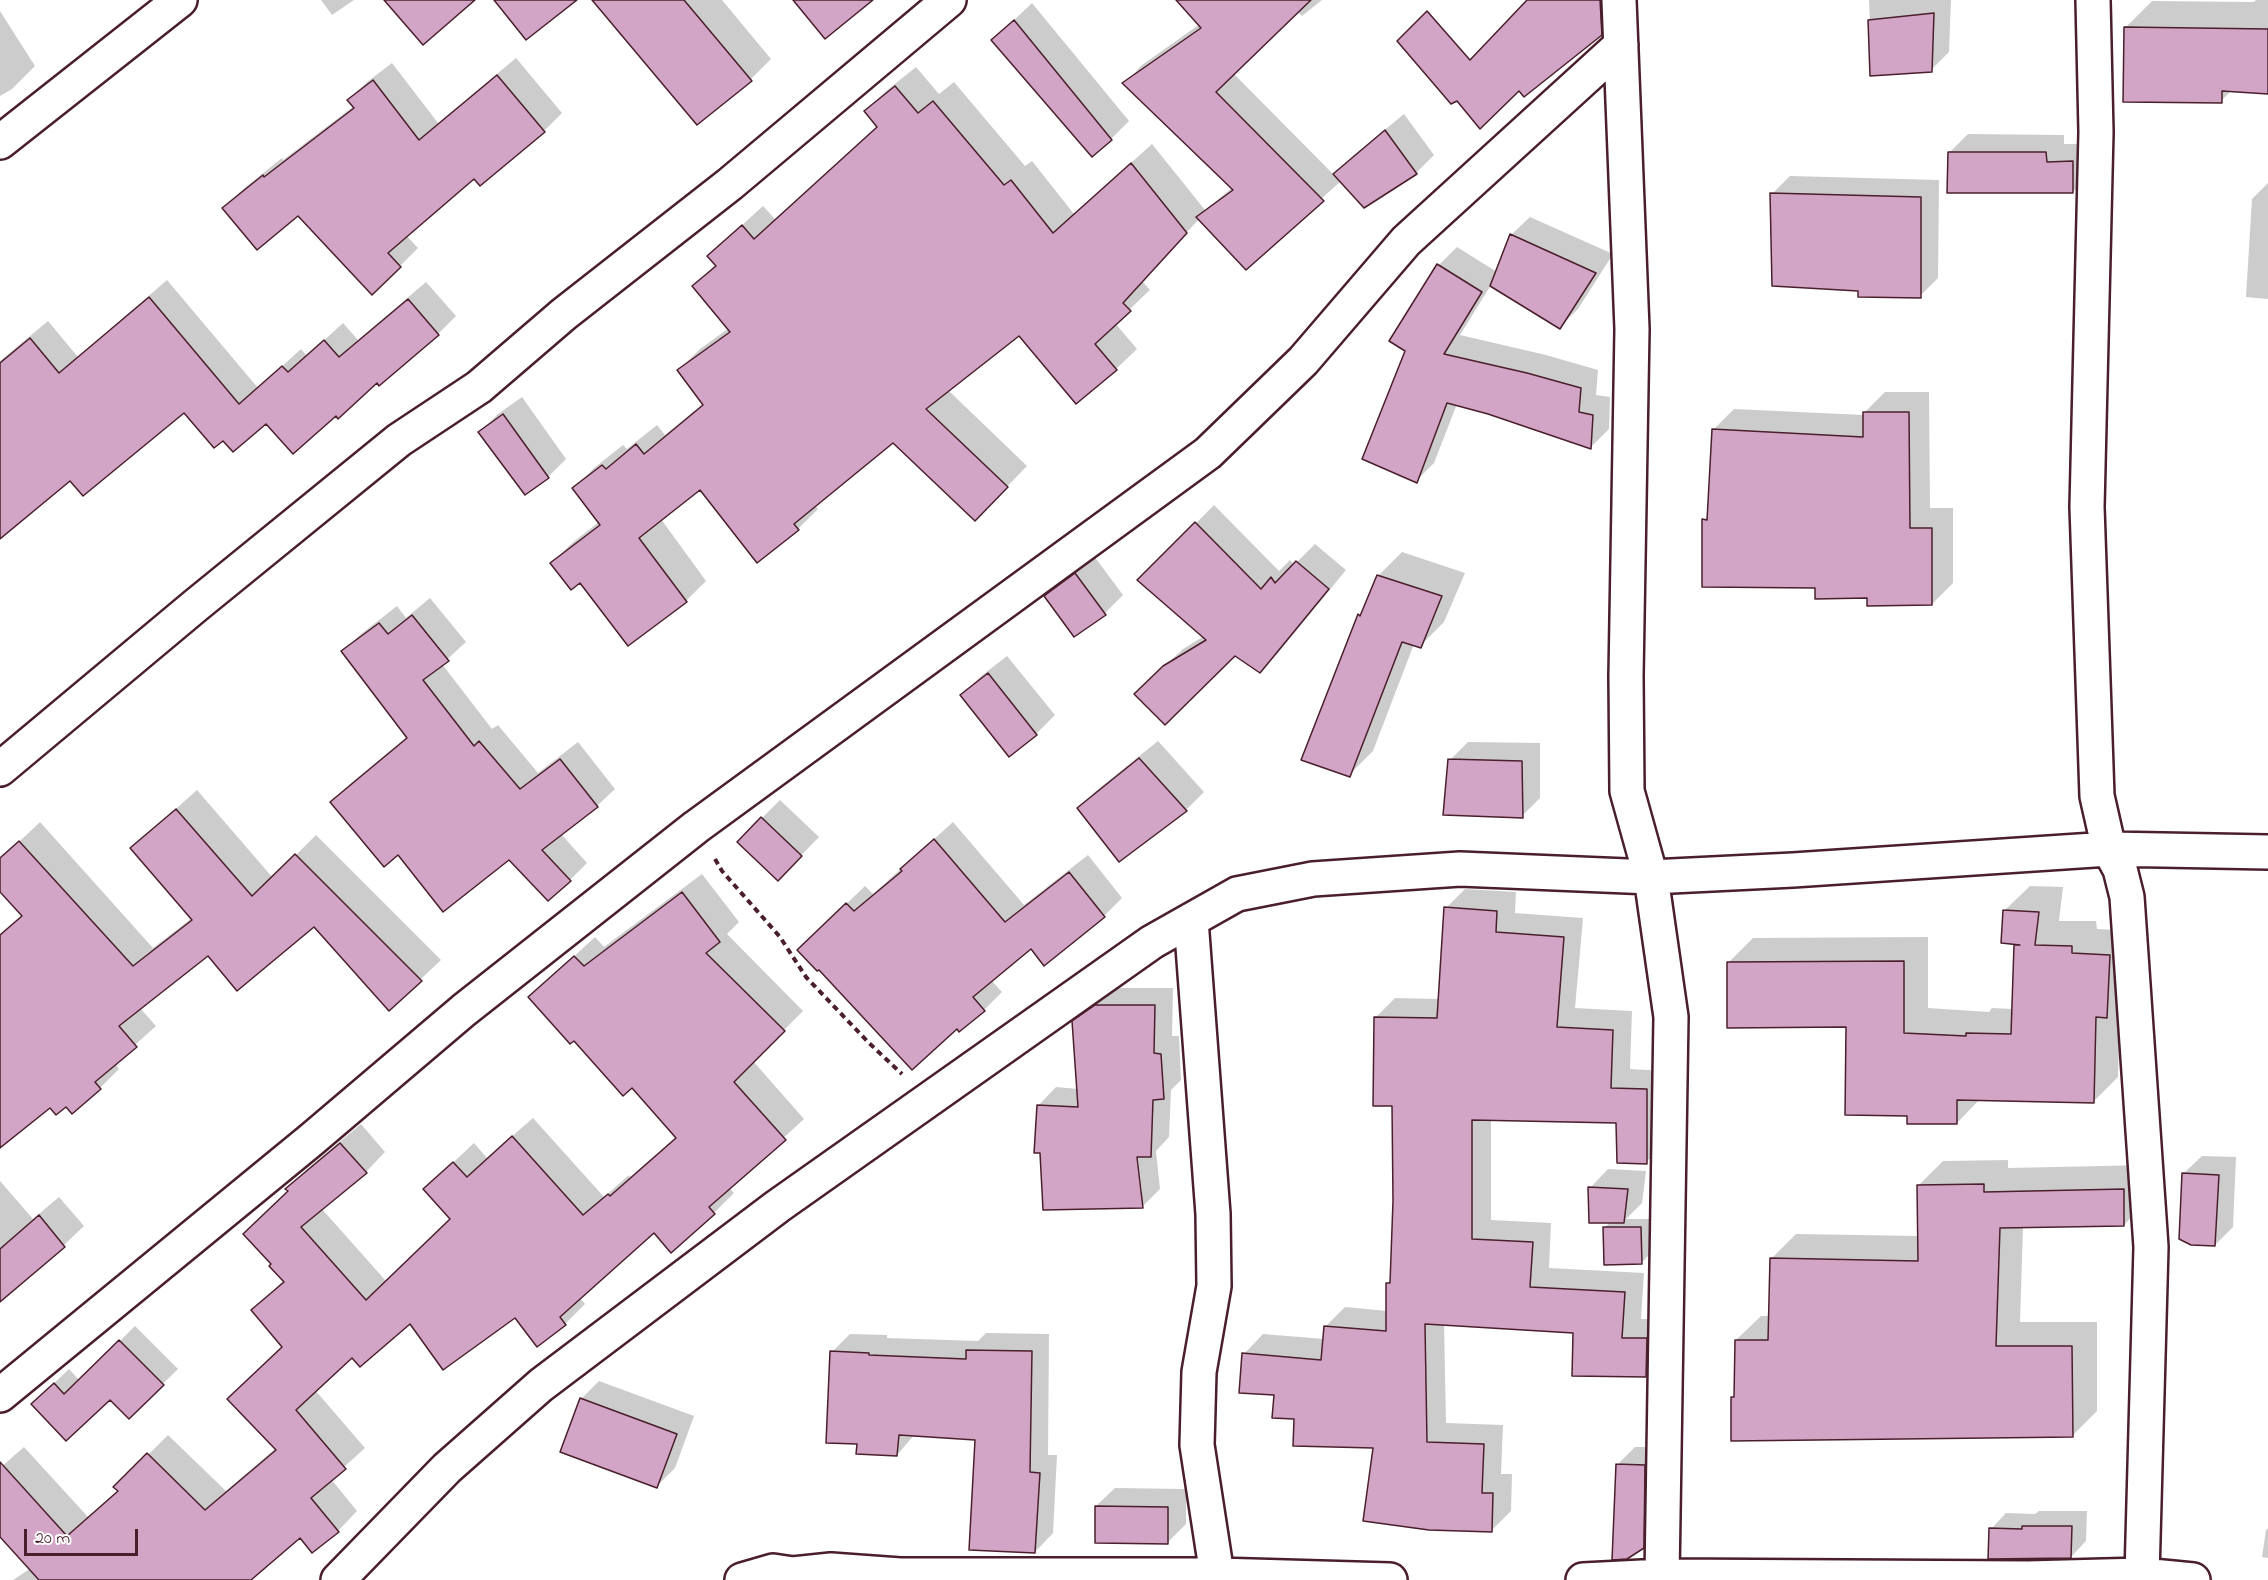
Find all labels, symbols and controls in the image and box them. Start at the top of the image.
scale bar [27,1517,141,1555]
text: 20 m [35,1526,70,1552]

